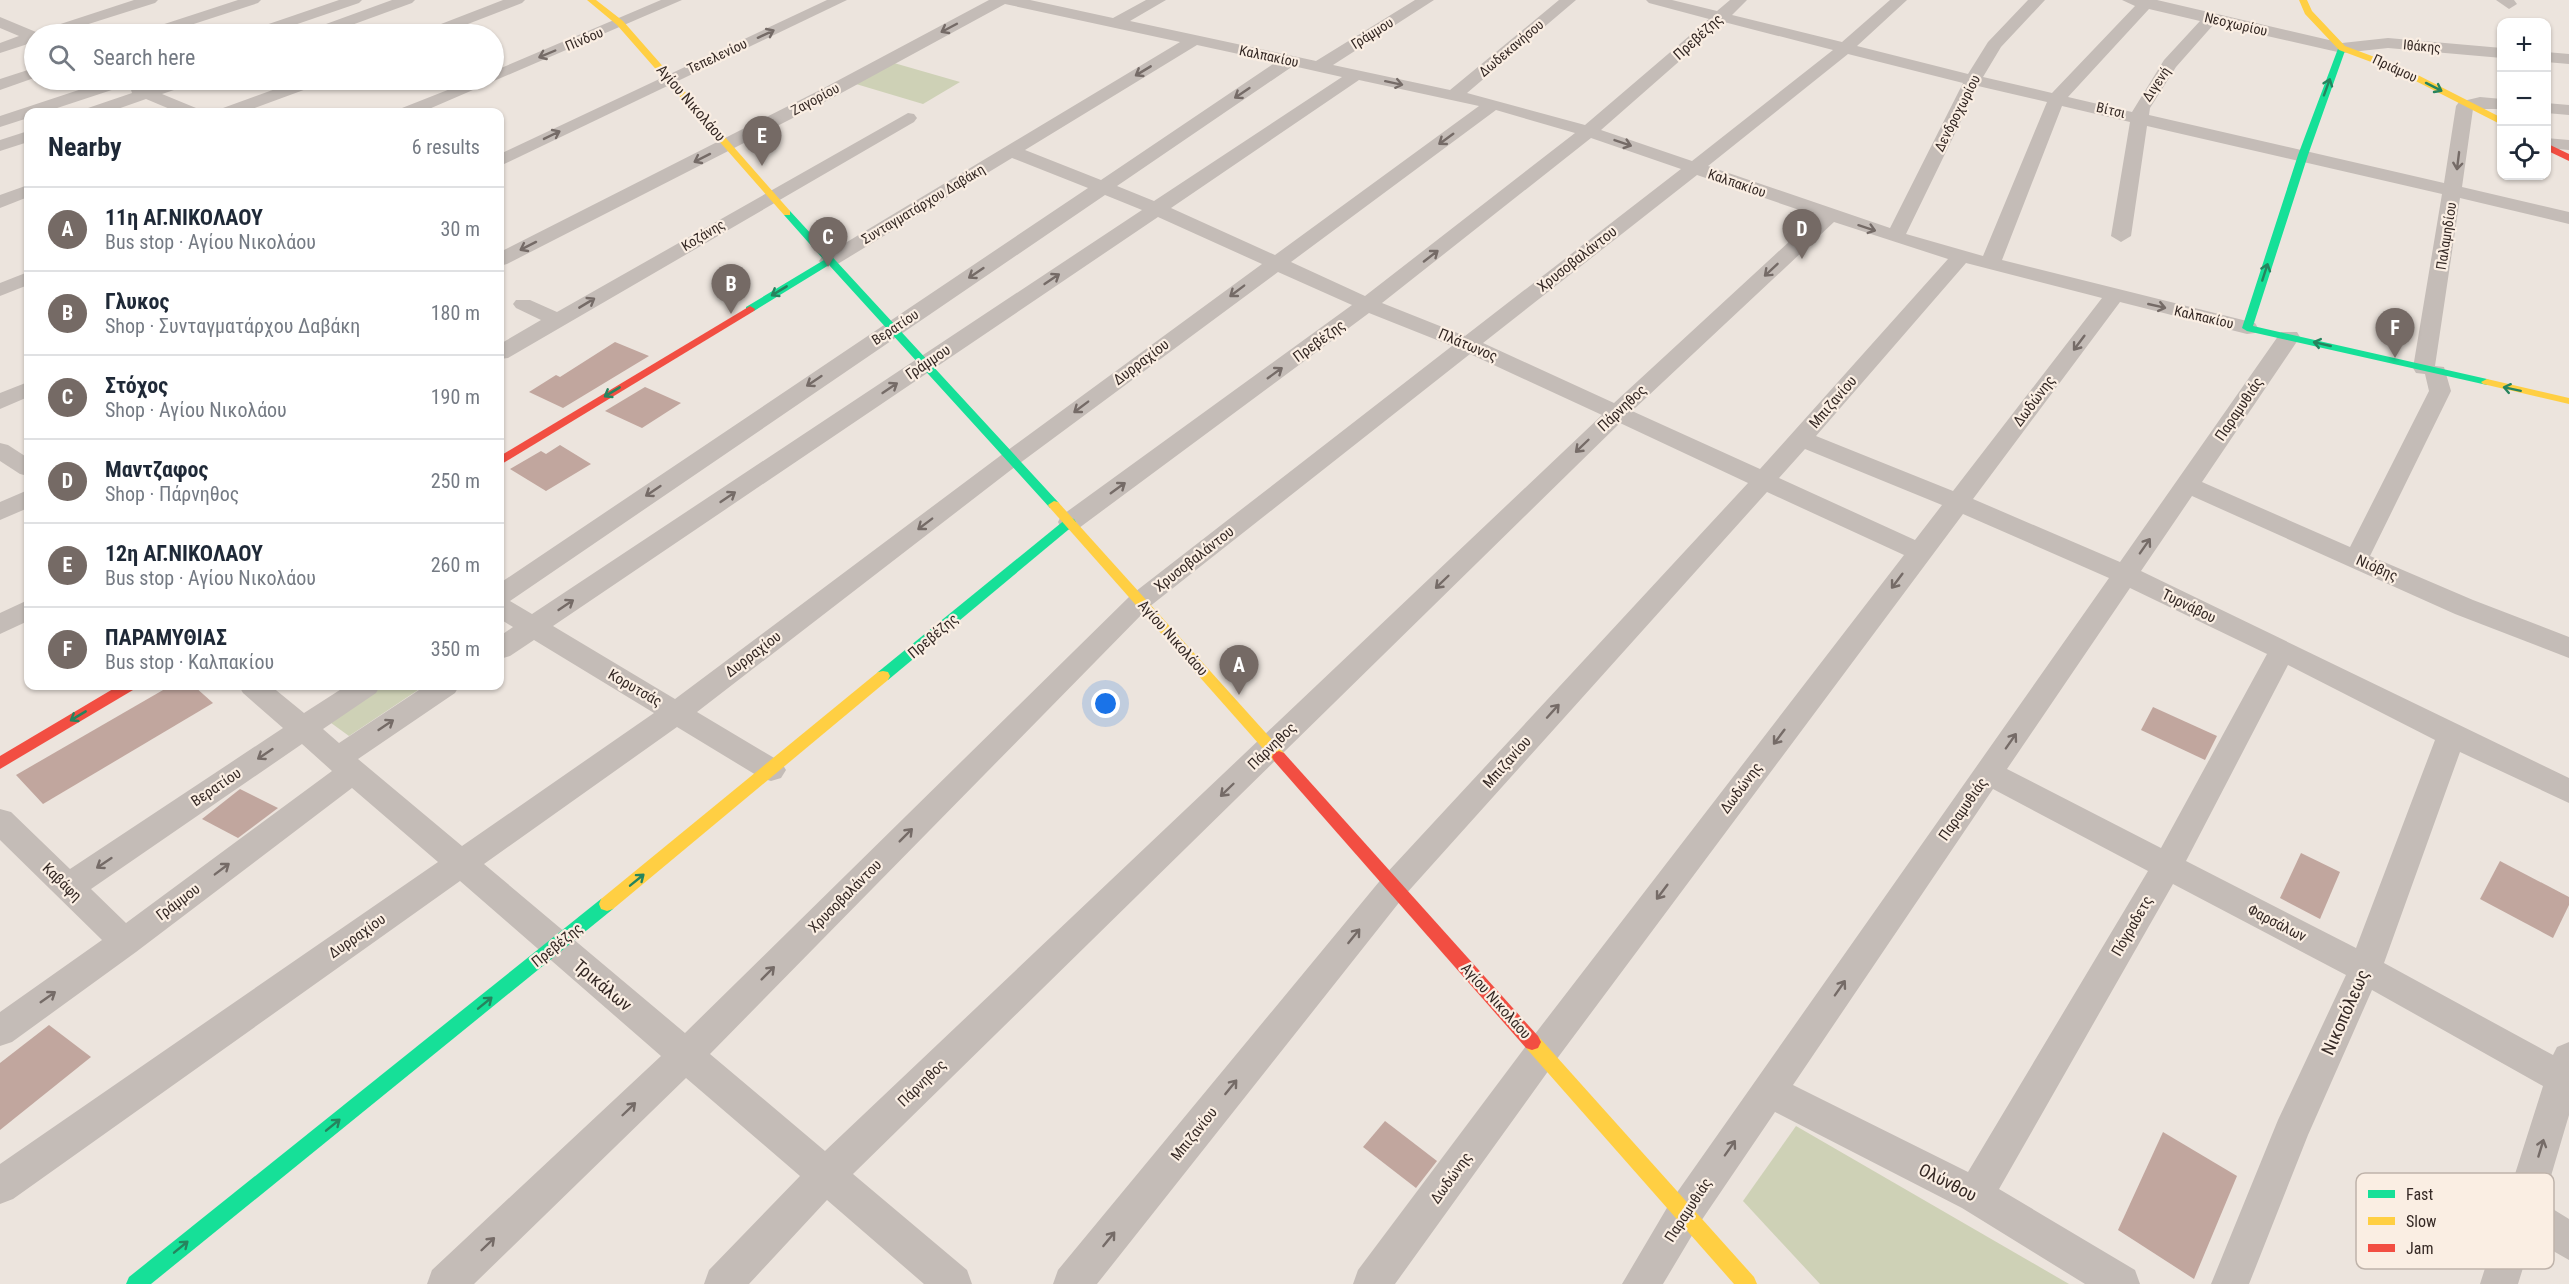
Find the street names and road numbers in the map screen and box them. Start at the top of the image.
street label: Νεοχωρίου [2203,9,2269,39]
street label: Πρεβέζης [1670,10,1726,64]
street label: Γράμμου [1348,14,1396,52]
street label: Δωδεκανήσου [1475,16,1547,80]
street label: Πίνδου [563,24,606,54]
street label: Τεπελενίου [685,35,750,77]
street label: Ιθάκης [2402,36,2442,56]
street label: Καλπακίου [1238,42,1300,70]
street label: Πριάμου [2370,51,2420,85]
street label: Αγίου Νικολάου [653,61,729,145]
street label: Διγενή [2139,64,2173,104]
street label: Δενδροχωρίου [1931,72,1983,154]
street label: Ζαγορίου [788,80,842,118]
street label: Βίτσι [2095,99,2127,121]
street label: Συνταγματάρχου Δαβάκη [859,161,987,247]
street label: Καλπακίου [1706,166,1768,200]
street label: Παλαμηδίου [2433,201,2459,271]
street label: Κοζάνης [679,216,727,254]
street label: Χρυσοβαλάντου [1534,222,1620,296]
street label: Καλπακίου [2173,302,2235,332]
street label: Βερατίου [869,306,922,348]
street label: Πρεβέζης [1289,316,1349,366]
street label: Πλάτωνος [1436,325,1500,365]
street label: Δυρραχίου [1109,335,1173,389]
street label: Γράμμου [902,341,954,383]
street label: Μπιζανίου [1805,372,1861,432]
street label: Δωδώνης [2009,372,2059,430]
street label: Παραμυθιάς [2211,374,2267,444]
street label: Πάρνηθος [1594,381,1650,435]
street label: Χρυσοβαλάντου [1151,522,1237,596]
street label: Νιόβης [2353,551,2401,585]
street label: Τυρνάβου [2159,585,2219,627]
street label: Αγίου Νικολάου [1134,596,1212,680]
street label: Πρεβέζης [904,610,962,662]
street label: Δυρραχίου [721,627,785,681]
street label: Κορυτσάς [605,665,665,711]
street label: Πάρνηθος [1244,719,1300,773]
street label: Μπιζανίου [1479,732,1535,792]
street label: Δωδώνης [1716,759,1766,817]
street label: Βερατίου [188,764,244,810]
street label: Παραμυθιάς [1935,774,1991,844]
street label: Χρυσοβαλάντου [805,856,885,936]
street label: Καβάφη [39,859,85,905]
street label: Γράμμου [153,880,203,924]
street label: Πόγραδετς [2108,893,2156,959]
street label: Φαρσάλων [2245,901,2310,946]
street label: Δυρραχίου [325,910,389,962]
street label: Πρεβέζης [528,919,586,971]
street label: Τρικάλων [570,955,637,1015]
street label: Αγίου Νικολάου [1457,959,1535,1043]
street label: Nικοπόλεως [2317,966,2373,1058]
street label: Πάρνηθος [894,1056,950,1110]
street label: Μπιζανίου [1167,1104,1221,1164]
street label: Δωδώνης [1426,1149,1476,1207]
street label: Ολύνθου [1915,1159,1981,1205]
street label: Παραμυθιάς [1661,1175,1715,1245]

